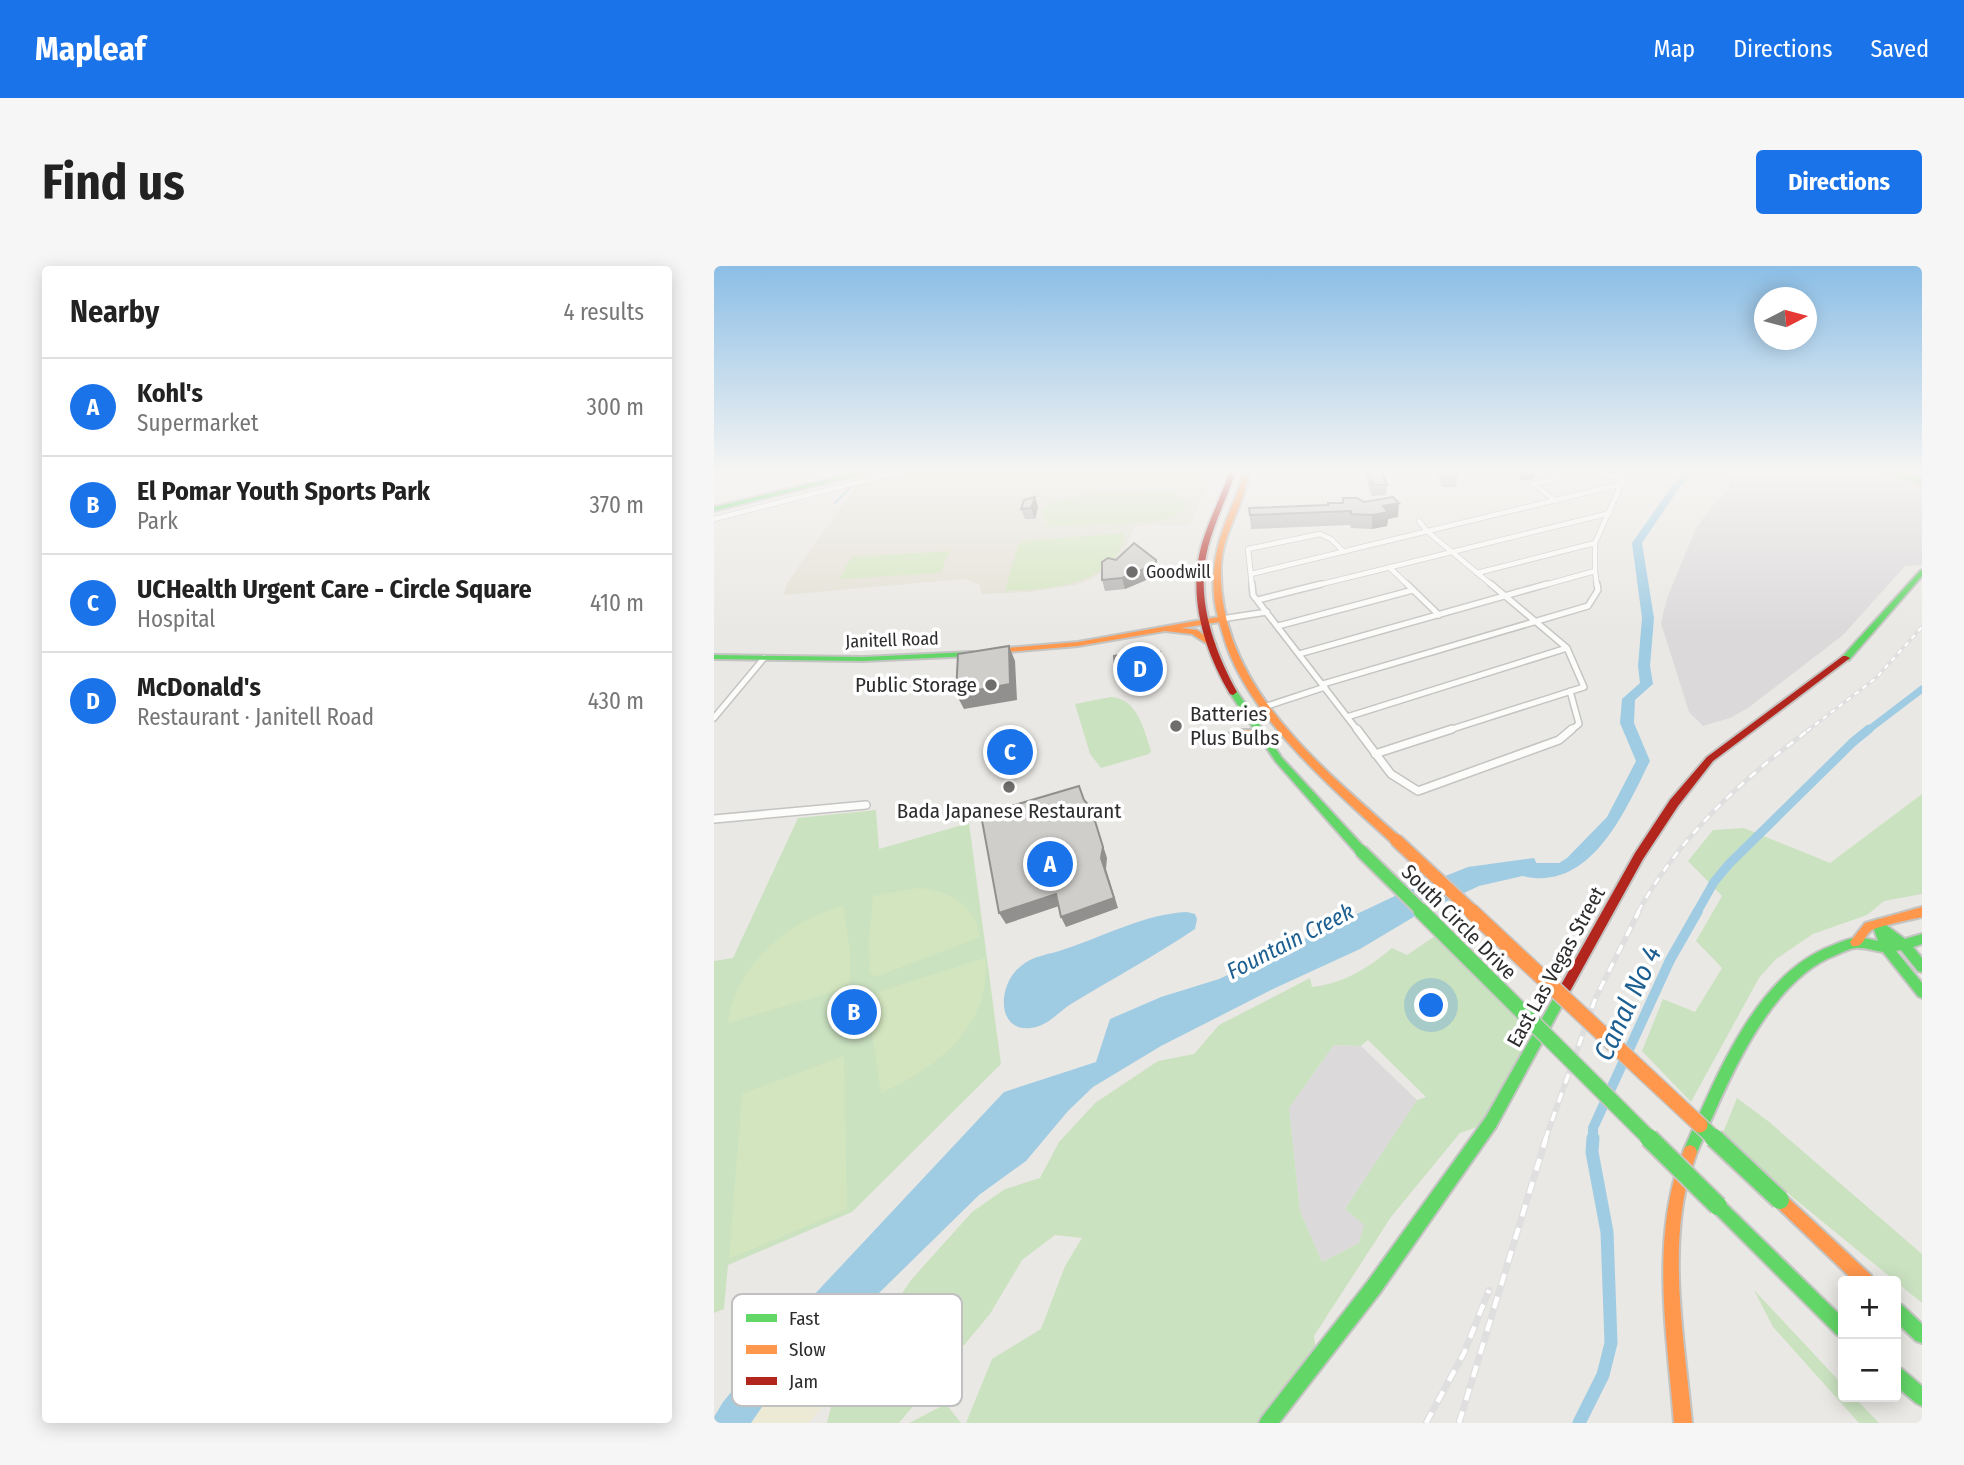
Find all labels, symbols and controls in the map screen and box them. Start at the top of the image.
text: Mapleaf [35,29,146,69]
text: Map [1654,35,1695,63]
text: Directions [1733,35,1832,63]
text: Saved [1870,35,1929,63]
button: Directions [1756,150,1922,214]
text: Find us [42,153,185,212]
north arrow [1754,287,1817,350]
text: Nearby [70,294,159,330]
text: 4 results [563,298,644,326]
text: Kohl's [137,378,203,409]
text: A [87,393,99,421]
text: 300 m [587,393,644,421]
text: Supermarket [137,409,258,437]
text: El Pomar Youth Sports Park [137,476,430,507]
text: B [87,491,99,519]
text: 370 m [590,491,644,519]
text: Park [137,507,178,535]
place label: Goodwill [1146,561,1211,583]
marker: Goodwill [1124,564,1140,580]
text: UCHealth Urgent Care - Circle Square [137,574,532,605]
text: C [87,589,99,617]
text: 410 m [590,589,644,617]
text: Hospital [137,605,215,633]
street label: Janitell Road [845,627,939,653]
pin: D [1117,643,1163,695]
text: McDonald's [137,672,261,703]
place label: Public Storage [855,672,977,698]
marker: Public Storage [983,677,999,693]
text: D [86,687,100,715]
text: 430 m [588,687,644,715]
place label: Batteries Plus Bulbs [1190,701,1279,751]
text: Restaurant · Janitell Road [137,703,374,731]
marker: Batteries Plus Bulbs [1168,718,1184,734]
pin: C [987,726,1033,778]
marker: Bada Japanese Restaurant [1001,779,1017,795]
place label: Bada Japanese Restaurant [897,798,1121,824]
pin: A [1027,838,1073,890]
street label: South Circle Drive [1396,859,1522,985]
street label: East Las Vegas Street [1501,882,1611,1052]
water label: Fountain Creek [1222,897,1358,985]
water label: Canal No 4 [1587,941,1668,1066]
pin: B [831,986,877,1038]
your location [1414,988,1448,1022]
map controls [1838,1276,1901,1402]
button: + [1838,1276,1901,1339]
legend [732,1294,962,1406]
text: Fast [789,1307,820,1330]
text: Slow [789,1338,826,1361]
button: − [1838,1339,1901,1402]
text: Jam [789,1370,818,1393]

